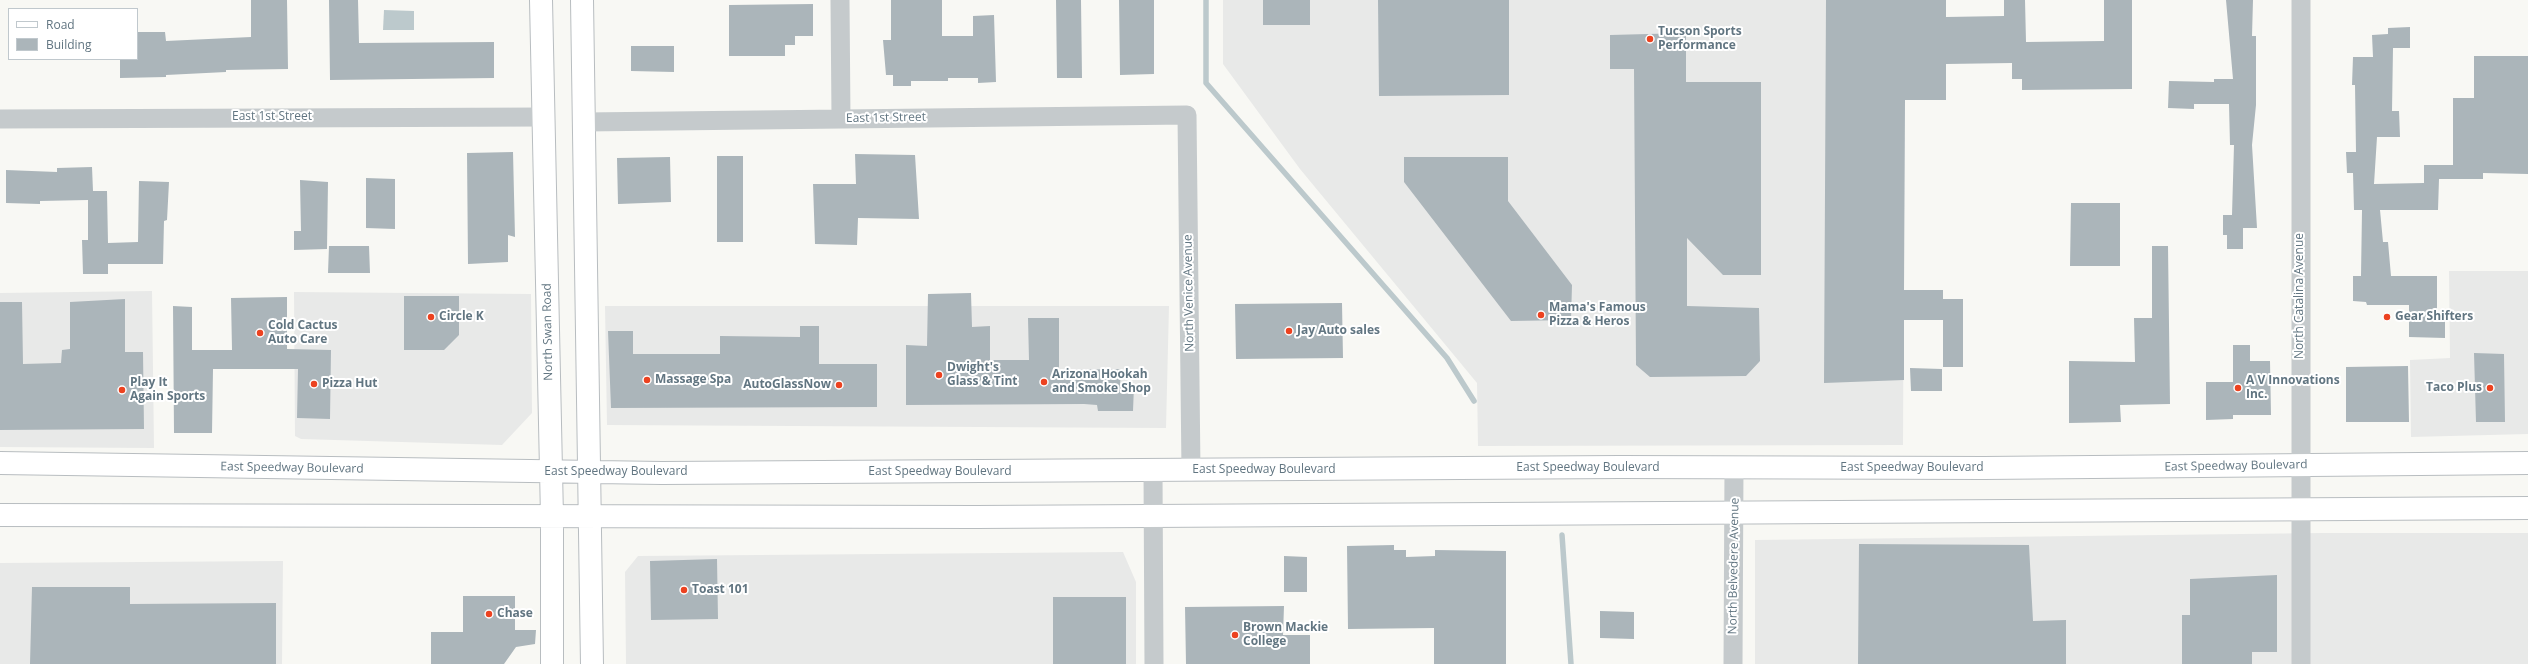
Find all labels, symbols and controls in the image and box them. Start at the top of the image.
legend [8,8,138,60]
text: Road [46,16,75,33]
place label: Tucson Sports Performance [1658,25,1742,53]
marker: Tucson Sports Performance [1645,34,1655,44]
text: Building [46,36,91,53]
street label: East 1st Street [232,110,312,124]
street label: East 1st Street [846,110,926,126]
street label: North Catalina Avenue [2293,233,2307,359]
street label: North Venice Avenue [1181,234,1197,352]
street label: North Swan Road [540,283,556,381]
place label: Mama's Famous Pizza & Heros [1549,301,1646,329]
place label: Circle K [439,310,484,324]
marker: Mama's Famous Pizza & Heros [1536,310,1546,320]
place label: Gear Shifters [2395,310,2473,324]
marker: Circle K [426,312,436,322]
marker: Gear Shifters [2382,312,2392,322]
place label: Cold Cactus Auto Care [268,319,338,347]
place label: Jay Auto sales [1297,324,1380,338]
marker: Jay Auto sales [1284,326,1294,336]
marker: Cold Cactus Auto Care [255,328,265,338]
place label: Dwight's Glass & Tint [947,361,1017,389]
place label: Arizona Hookah and Smoke Shop [1052,368,1151,396]
marker: Dwight's Glass & Tint [934,370,944,380]
place label: Massage Spa [655,373,731,387]
place label: A V Innovations Inc. [2246,374,2340,402]
marker: Massage Spa [642,375,652,385]
place label: Play It Again Sports [130,376,205,404]
place label: Pizza Hut [322,377,378,391]
marker: Arizona Hookah and Smoke Shop [1039,377,1049,387]
place label: AutoGlassNow [743,378,831,392]
marker: Pizza Hut [309,379,319,389]
marker: AutoGlassNow [834,380,844,390]
place label: Taco Plus [2426,381,2482,395]
marker: A V Innovations Inc. [2233,383,2243,393]
marker: Taco Plus [2485,383,2495,393]
marker: Play It Again Sports [117,385,127,395]
street label: East Speedway Boulevard [2164,458,2308,474]
street label: East Speedway Boulevard [220,460,364,476]
street label: East Speedway Boulevard [1516,461,1660,475]
street label: East Speedway Boulevard [1840,461,1984,475]
street label: East Speedway Boulevard [1192,463,1336,477]
street label: East Speedway Boulevard [544,465,688,479]
street label: East Speedway Boulevard [868,465,1012,479]
street label: North Belvedere Avenue [1726,497,1742,635]
place label: Toast 101 [692,583,749,597]
marker: Toast 101 [679,585,689,595]
place label: Chase [497,607,533,621]
marker: Chase [484,609,494,619]
place label: Brown Mackie College [1243,621,1328,649]
marker: Brown Mackie College [1230,630,1240,640]

